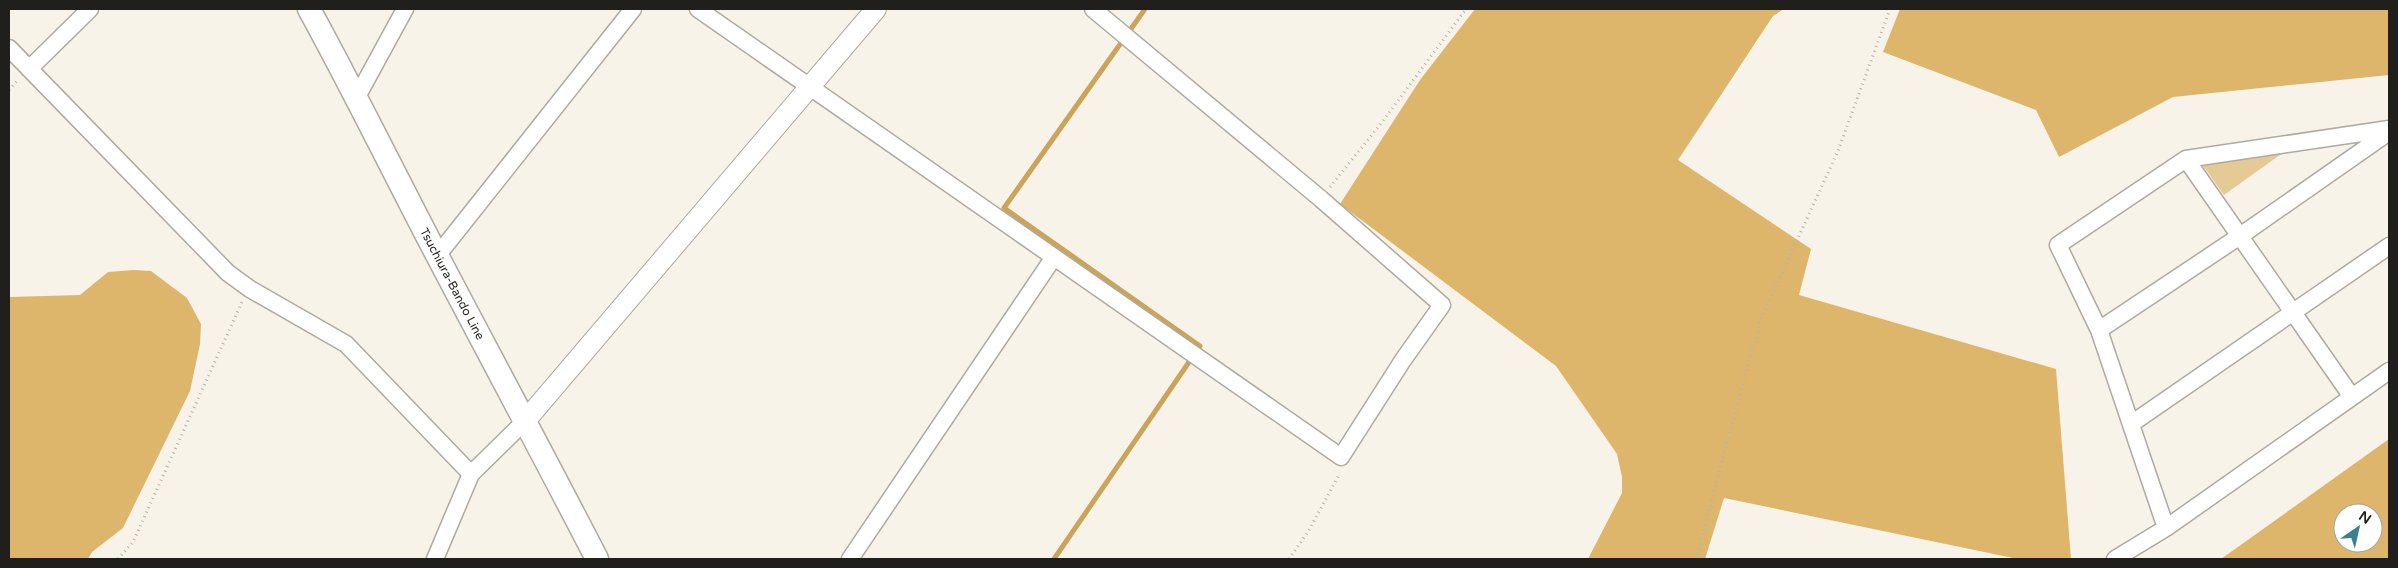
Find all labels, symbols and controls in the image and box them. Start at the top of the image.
street label: Tsuchiura-Bando Line [417,226,488,342]
north arrow [2333,503,2383,553]
text: N [2356,507,2374,528]

